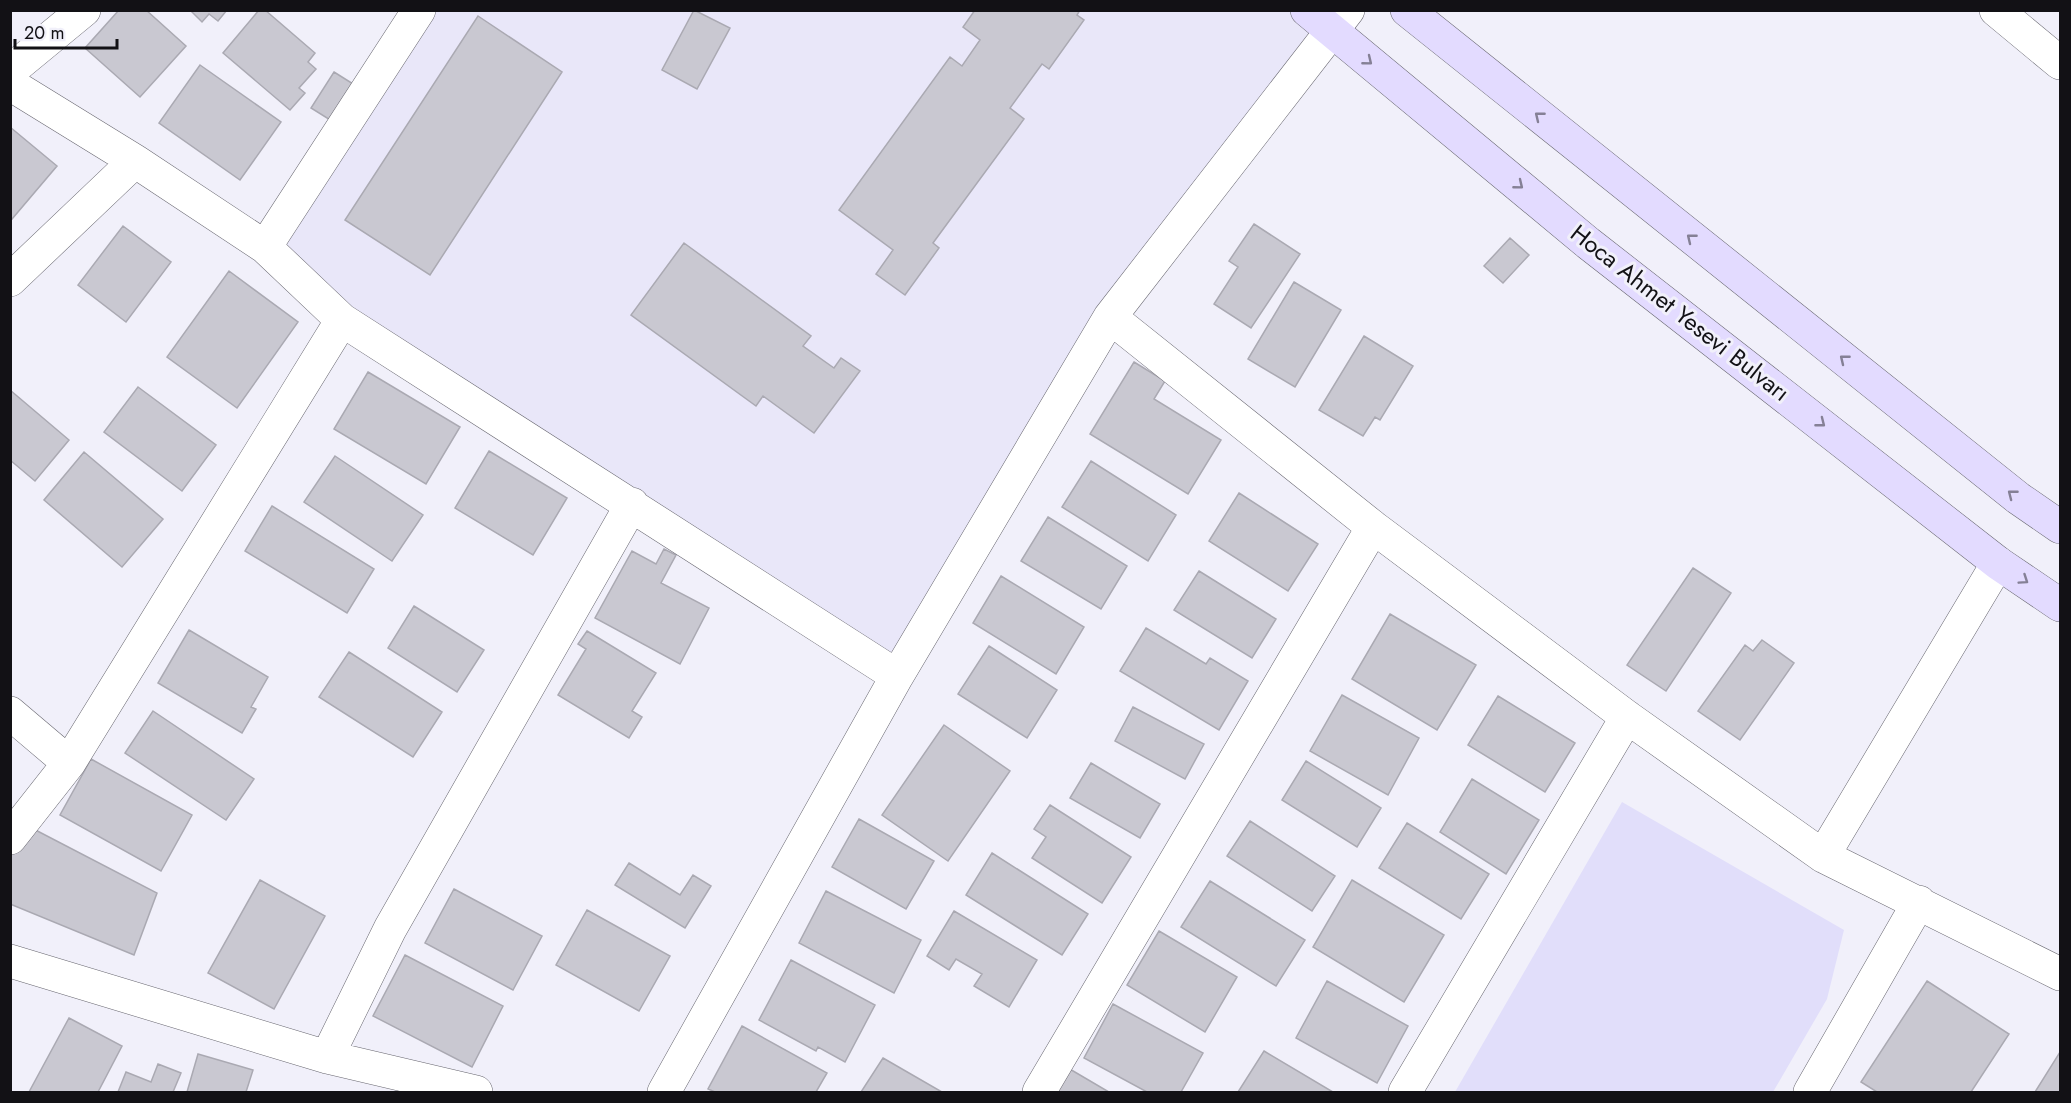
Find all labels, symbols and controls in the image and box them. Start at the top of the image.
scale bar [15,12,117,50]
text: 20 m [24,20,64,46]
one-way arrow [1361,54,1372,65]
one-way arrow [1535,112,1546,123]
one-way arrow [1512,178,1523,189]
street label: Hoca Ahmet Yesevi Bulvarı [1563,216,1798,410]
one-way arrow [1687,234,1698,245]
one-way arrow [1839,356,1850,367]
one-way arrow [1814,415,1825,426]
one-way arrow [2008,490,2019,501]
one-way arrow [2018,573,2029,584]

